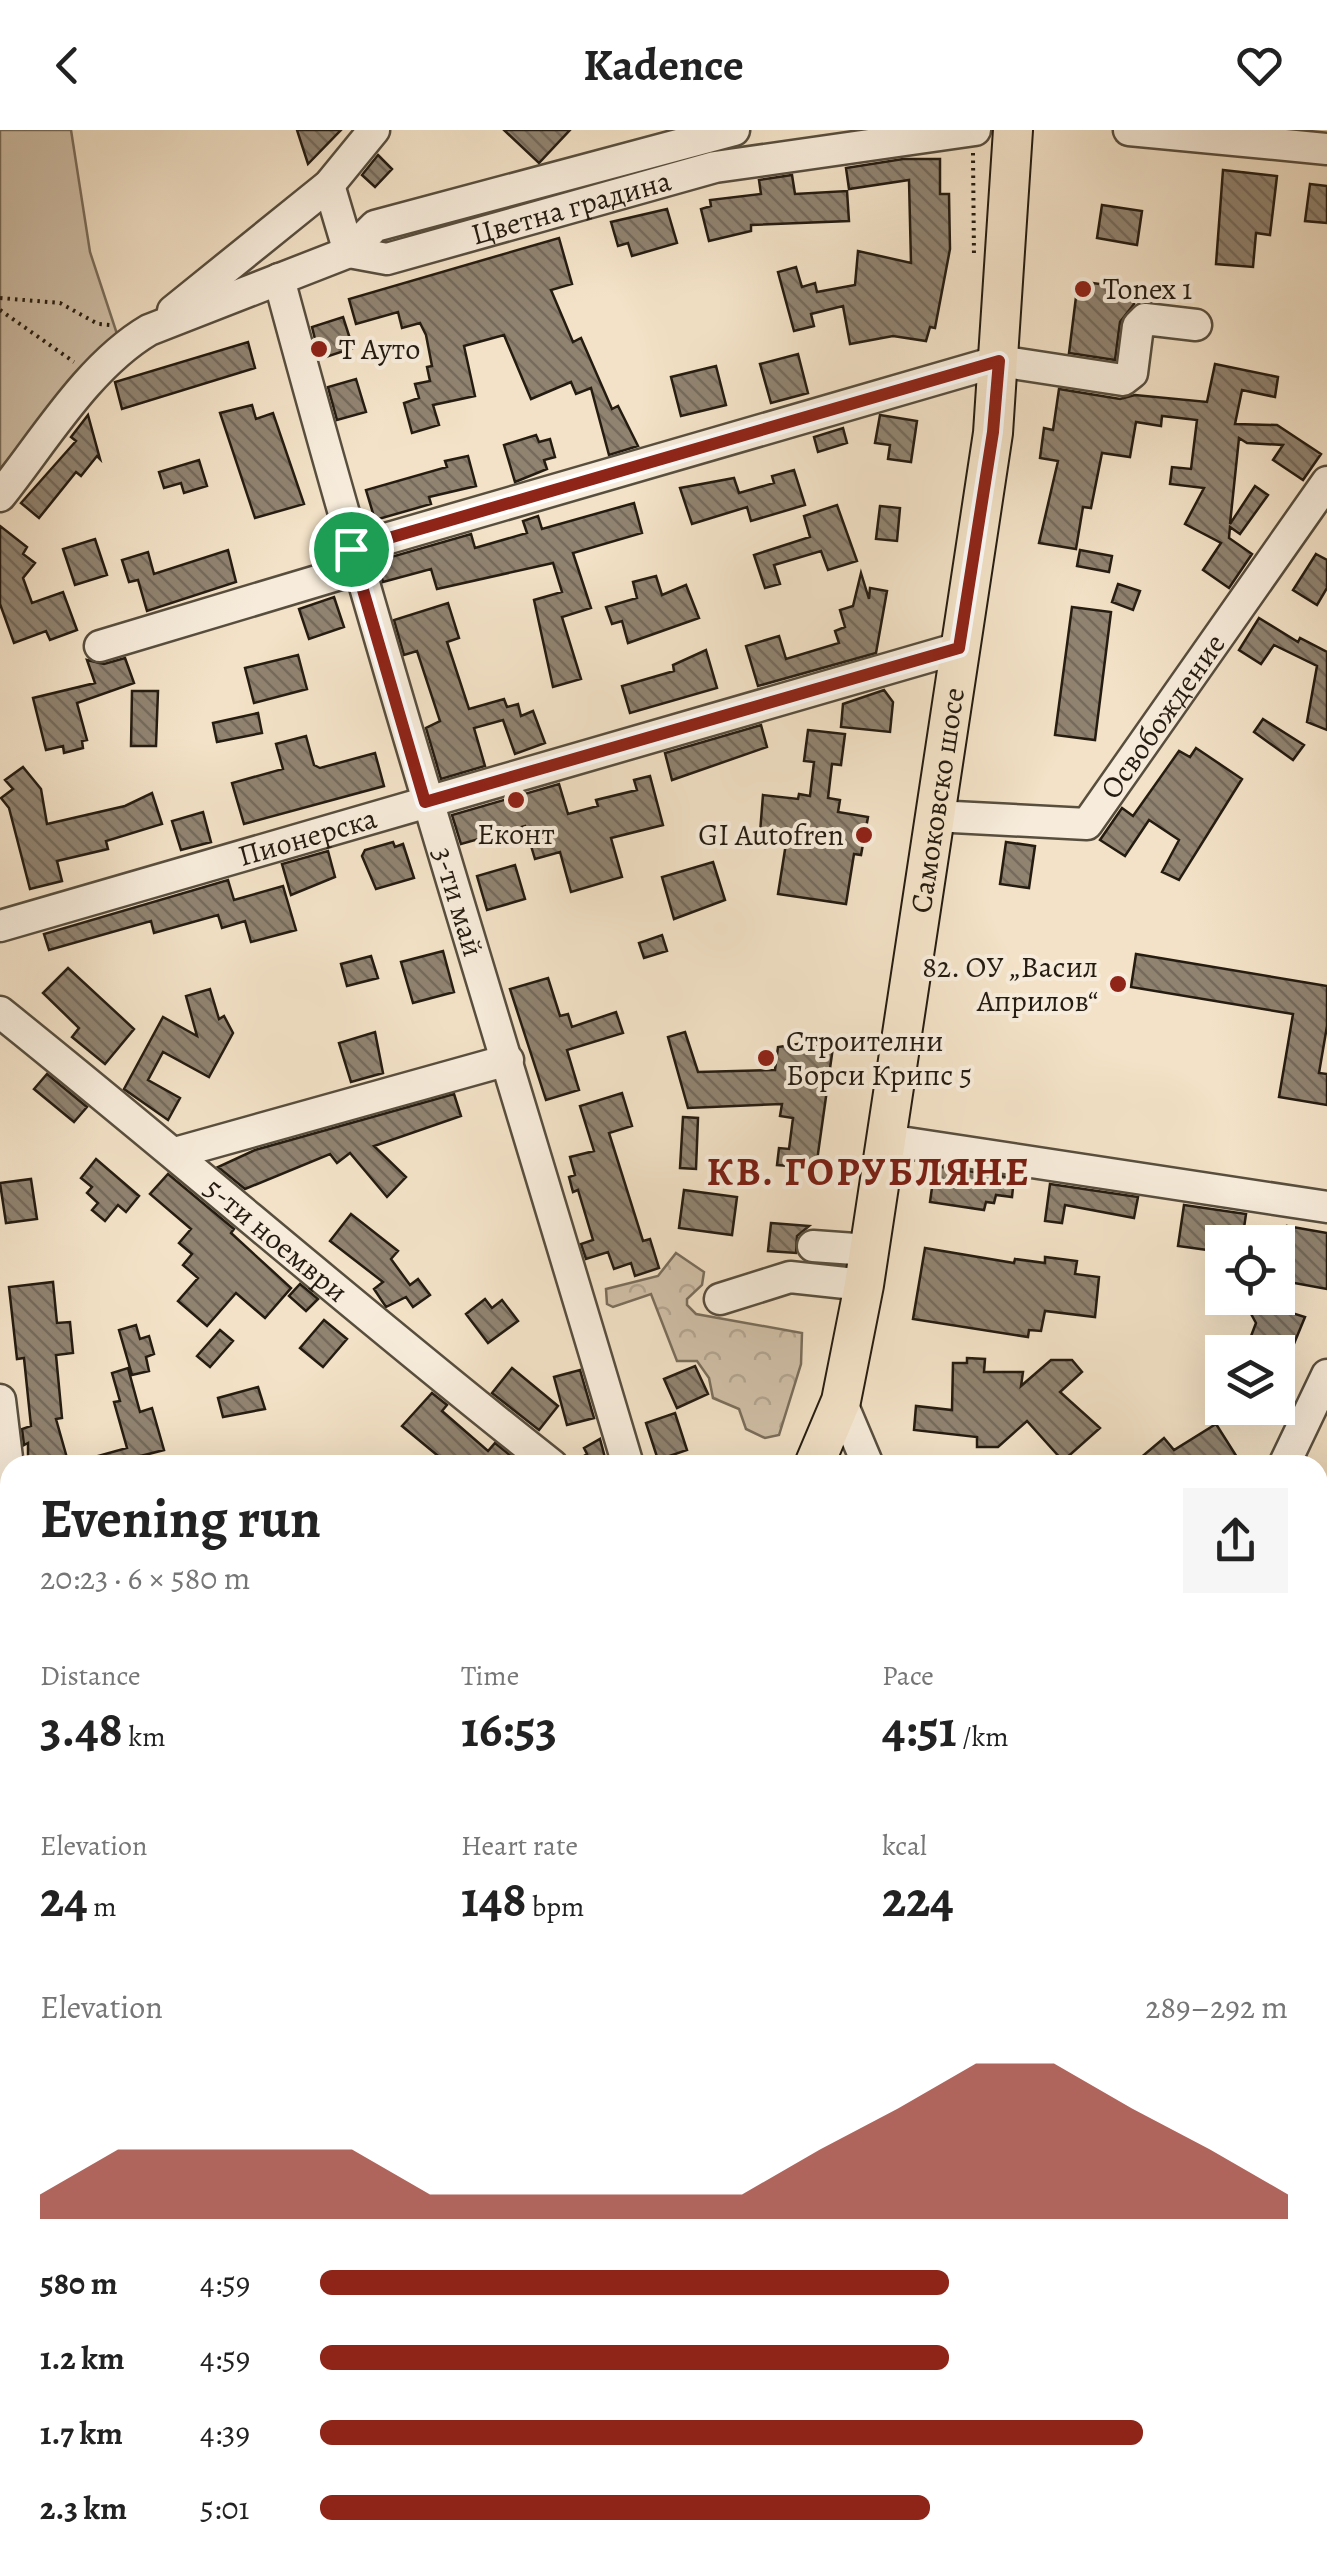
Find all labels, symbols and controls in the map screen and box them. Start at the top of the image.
text: Kadence [583,34,744,96]
icon: back [40,38,95,93]
icon: heart [1232,38,1287,93]
street label: Цветна градина [467,160,676,254]
place label: Tonex 1 [1103,269,1192,309]
marker: Tonex 1 [1072,278,1094,300]
place label: Т Ауто [339,329,420,369]
marker: Т Ауто [308,338,330,360]
pin [309,507,394,592]
icon: arrive [324,522,379,577]
street label: Освобождение [1091,626,1235,807]
street label: Самоковско шосе [901,685,974,916]
marker: Еконт [505,789,527,811]
street label: Пионерска [233,798,382,876]
place label: Еконт [477,814,555,854]
place label: GI Autofren [698,815,844,855]
marker: GI Autofren [853,824,875,846]
street label: 3-ти май [423,842,494,961]
place label: 82. ОУ „Васил Априлов“ [922,947,1098,1021]
marker: 82. ОУ „Васил Априлов“ [1107,973,1129,995]
place label: Строителни Борси Крипс 5 [786,1021,972,1095]
marker: Строителни Борси Крипс 5 [755,1047,777,1069]
district label: КВ. ГОРУБЛЯНЕ [707,1144,1031,1199]
street label: 5-ти ноември [196,1168,356,1311]
map controls [1205,1225,1295,1425]
button: locate [1205,1225,1295,1315]
button: layers [1205,1335,1295,1425]
text: Evening run [40,1481,321,1556]
button: share [1183,1488,1288,1593]
text: 20:23 · 6 × 580 m [40,1556,250,1600]
text: Distance [40,1657,140,1695]
text: Time [461,1657,519,1695]
text: Pace [882,1657,934,1695]
text: 3.48 [40,1695,123,1763]
text: 16:53 [461,1695,557,1763]
text: 4:51 [882,1695,957,1763]
text: km [123,1718,166,1756]
text: /km [957,1718,1009,1756]
text: Elevation [40,1827,147,1865]
text: Heart rate [461,1827,578,1865]
text: kcal [882,1827,927,1865]
text: 24 [40,1865,88,1933]
text: 148 [461,1865,526,1933]
text: 224 [882,1865,954,1933]
text: m [88,1888,117,1926]
text: bpm [526,1888,584,1926]
text: Elevation [40,1985,163,2029]
text: 289–292 m [1145,1985,1288,2029]
text: 580 m [40,2261,118,2305]
text: 4:59 [200,2261,250,2305]
text: 1.2 km [40,2336,125,2380]
text: 4:59 [200,2336,250,2380]
text: 1.7 km [40,2411,123,2455]
text: 4:39 [200,2411,250,2455]
text: 2.3 km [40,2486,127,2530]
text: 5:01 [200,2486,249,2530]

